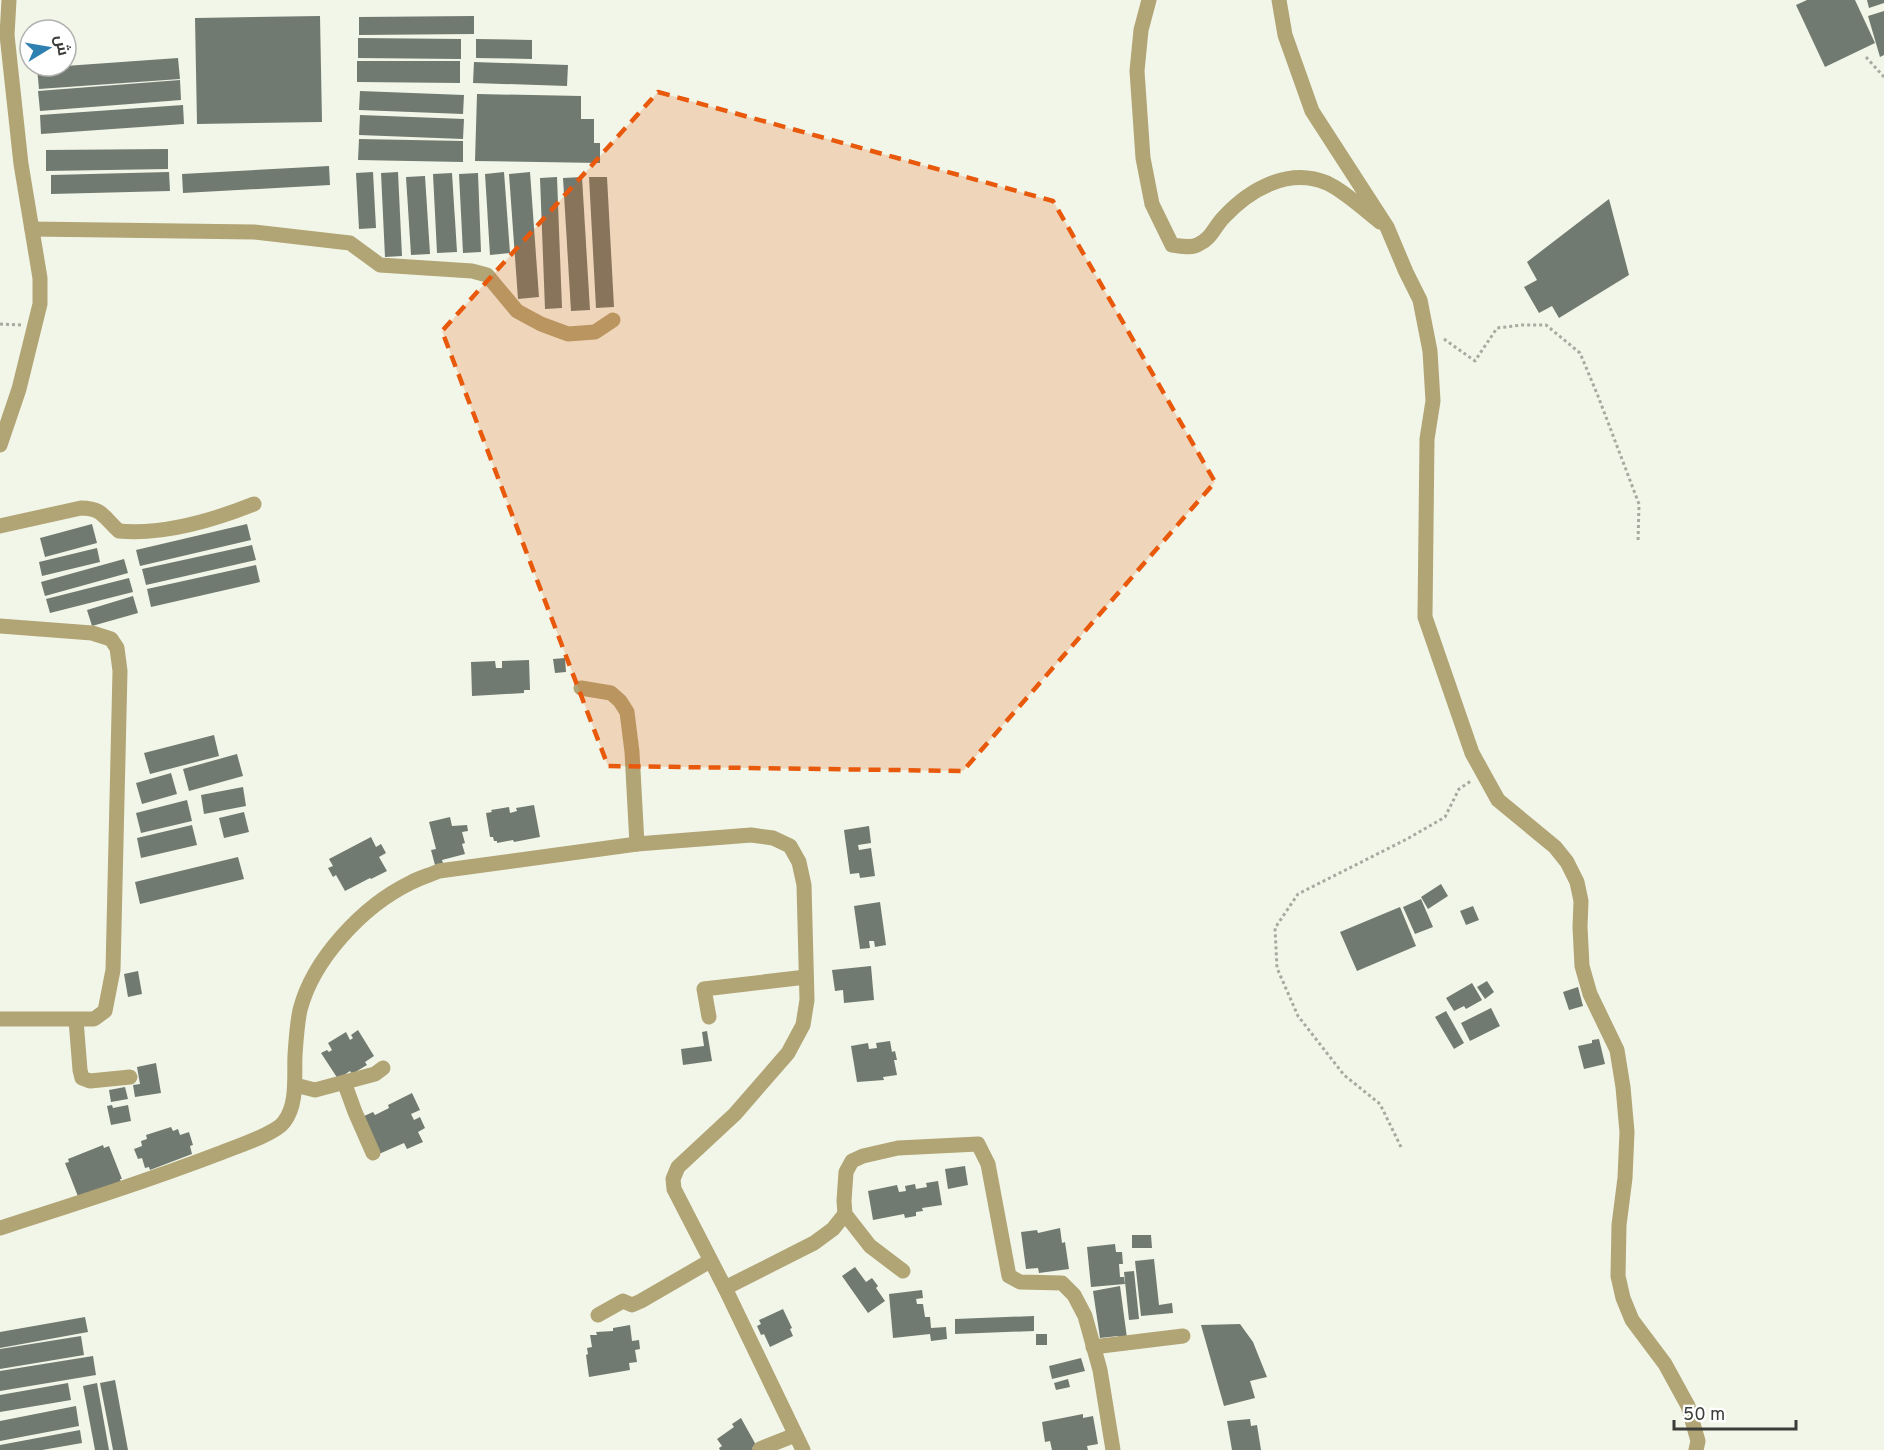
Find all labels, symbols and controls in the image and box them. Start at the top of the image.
north arrow [18,18,78,78]
text: ش [49,34,73,58]
scale bar [1674,1393,1796,1431]
text: 50 m [1683,1404,1725,1427]

